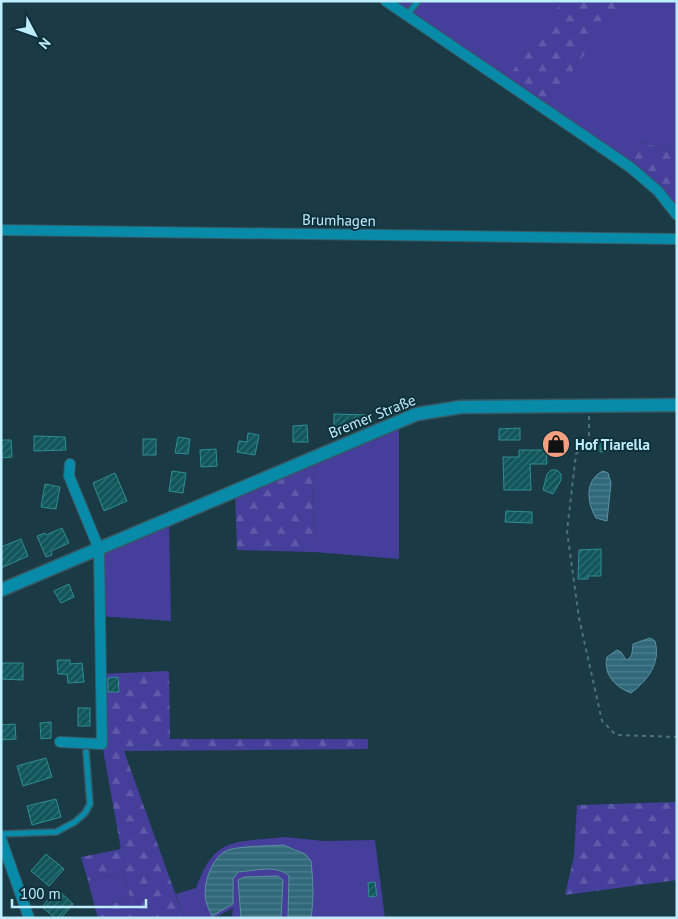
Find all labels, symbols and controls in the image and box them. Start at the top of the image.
north arrow [10,10,60,60]
text: N [35,34,55,53]
street label: Brumhagen [302,210,376,230]
street label: Bremer Straße [326,390,418,442]
shop icon: Hof Tiarella [541,429,571,459]
place label: Hof Tiarella [575,435,650,454]
scale bar [12,876,146,908]
text: 100 m [20,884,61,903]

